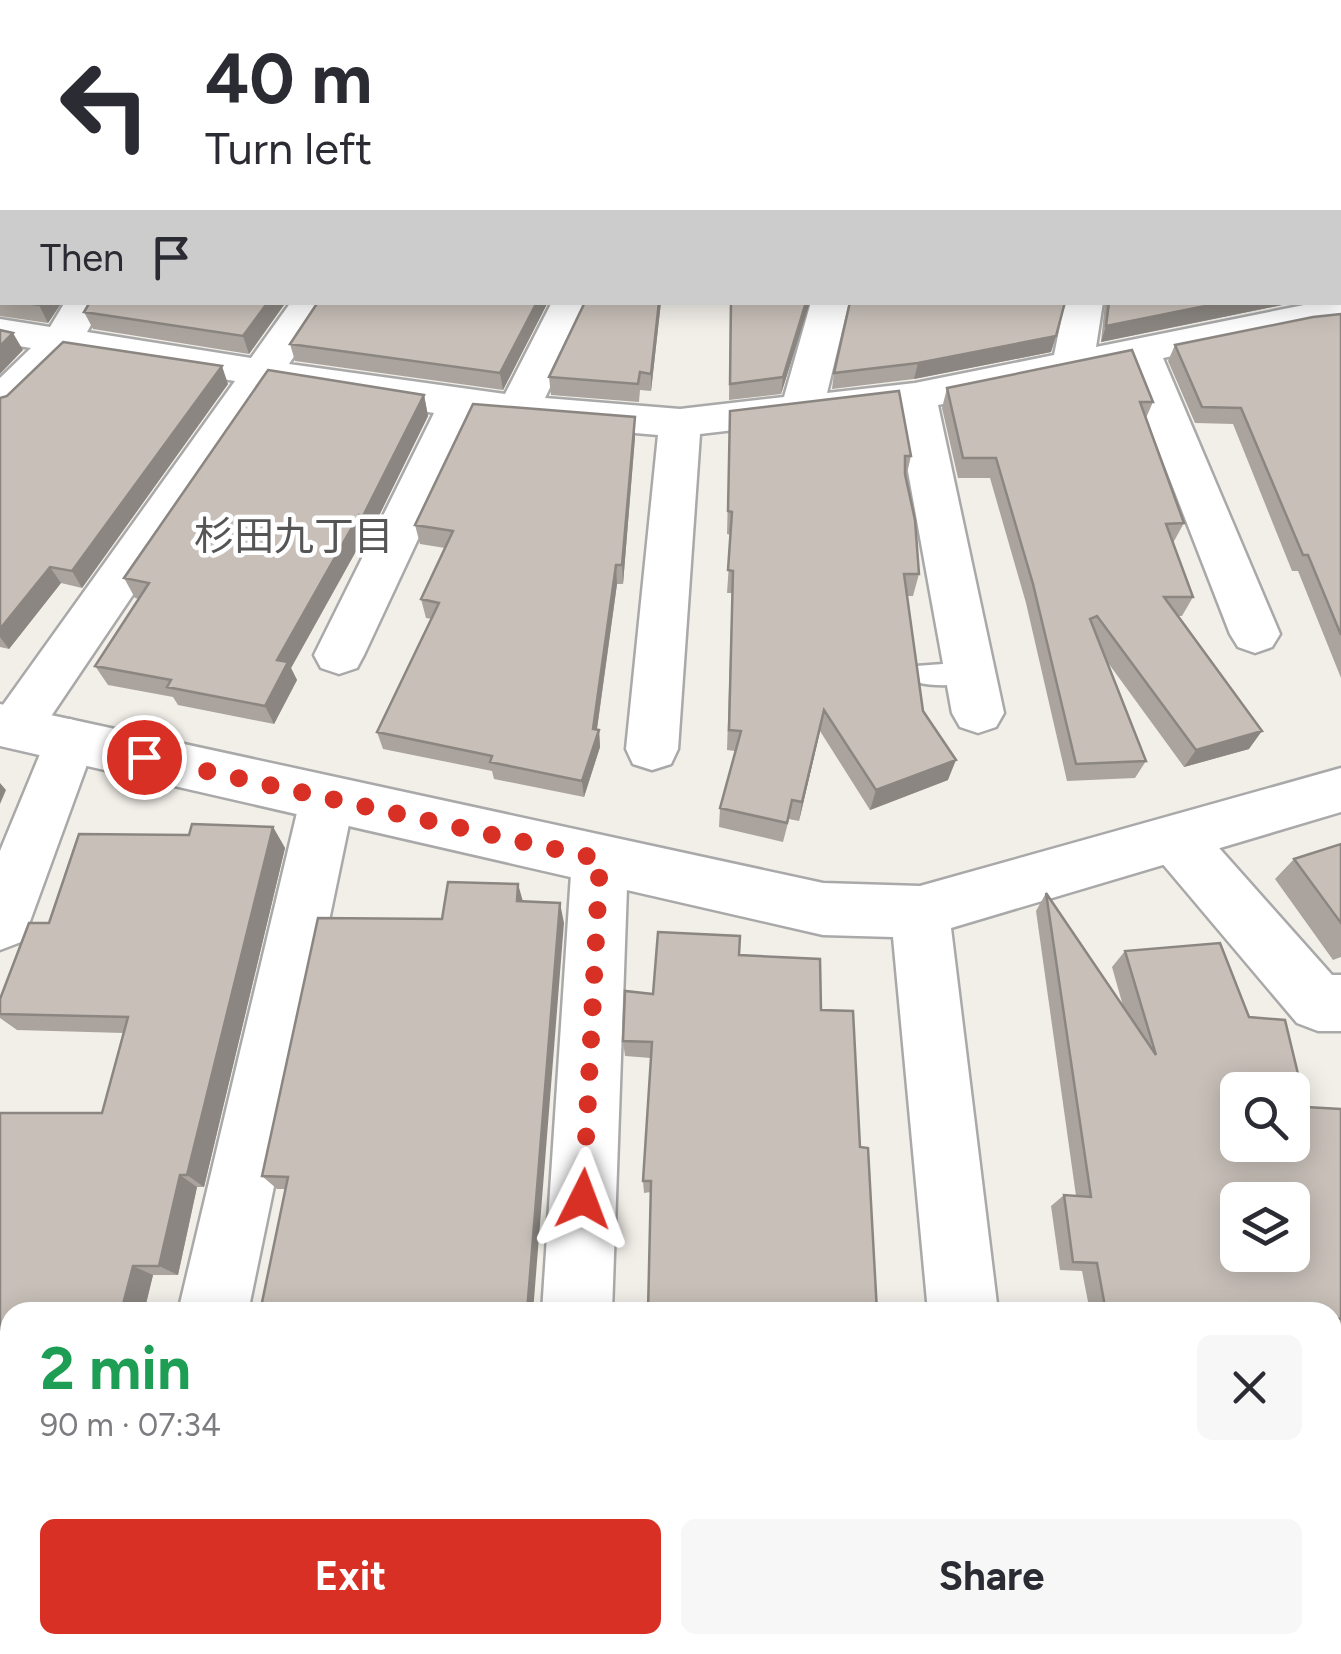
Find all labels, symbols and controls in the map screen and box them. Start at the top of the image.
text: 40 m [205,36,372,121]
icon: left [40,40,170,170]
text: Turn left [205,121,372,175]
icon: arrive [144,230,199,285]
text: Then [40,235,124,281]
district label: 杉田九丁目 [194,512,394,560]
pin [102,715,187,800]
icon: arrive [117,730,172,785]
map controls [1220,1072,1310,1272]
button: search [1220,1072,1310,1162]
position arrow [531,1147,635,1251]
button: layers [1220,1182,1310,1272]
text: 2 min [40,1332,191,1404]
button: close [1197,1335,1302,1440]
text: 90 m · 07:34 [40,1406,221,1444]
button: Exit [40,1519,661,1634]
button: Share [681,1519,1302,1634]

